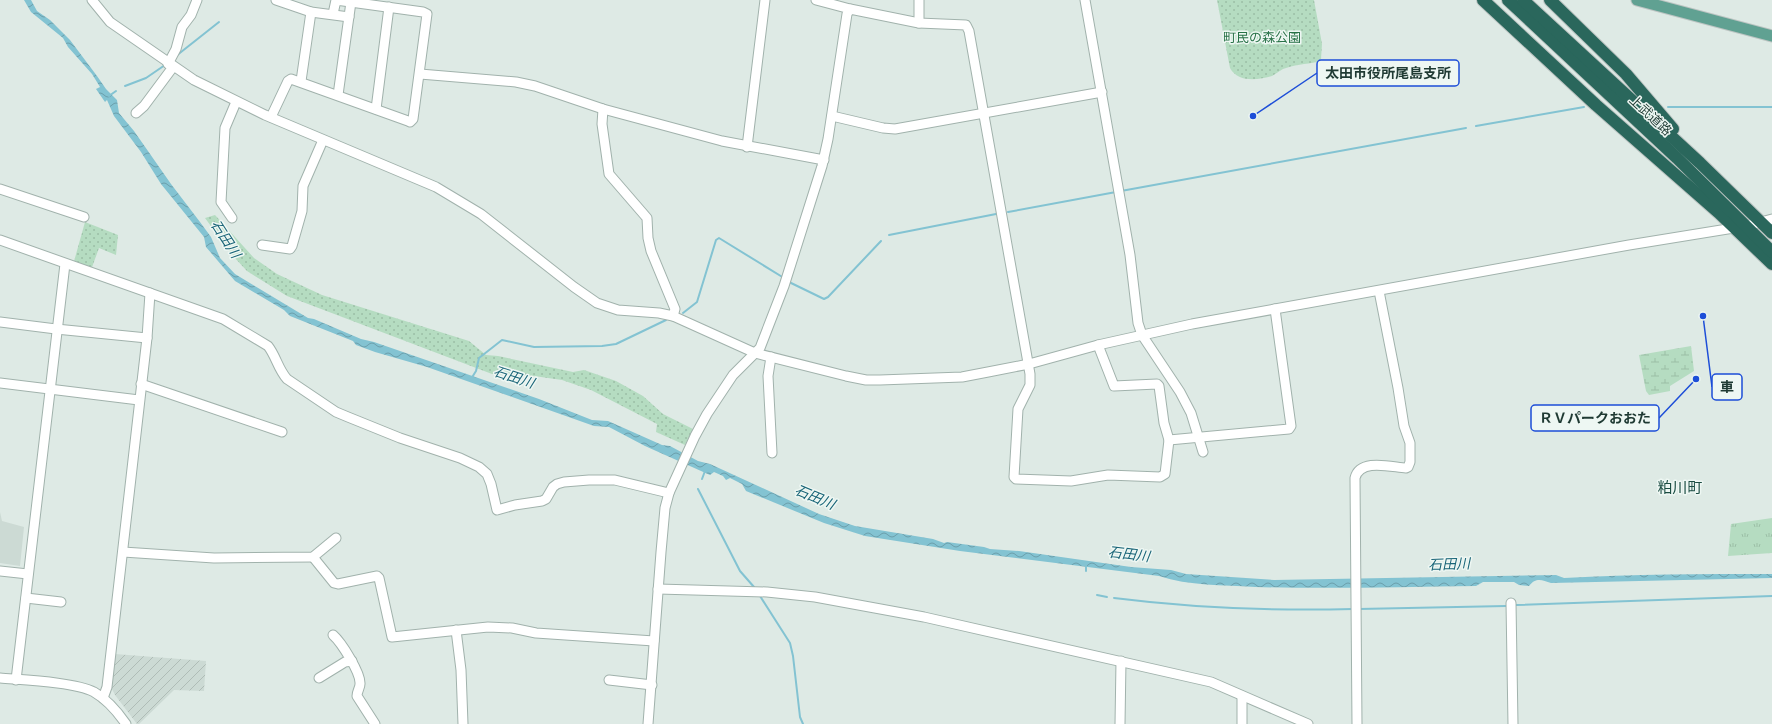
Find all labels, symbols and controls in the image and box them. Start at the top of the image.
park label: 町民の森公園 [1223,30,1301,45]
callout: 太田市役所尾島支所 [1317,60,1459,86]
text: 太田市役所尾島支所 [1325,65,1451,81]
street label: 上武道路 [1627,92,1675,139]
water label: 石田川 [208,217,245,263]
water label: 石田川 [492,363,538,392]
callout: 車 [1712,374,1742,400]
text: 車 [1720,379,1734,395]
callout: ＲＶパークおおた [1531,405,1659,431]
text: ＲＶパークおおた [1539,410,1651,426]
district label: 粕川町 [1657,479,1703,496]
water label: 石田川 [793,481,839,513]
water label: 石田川 [1107,544,1153,565]
water label: 石田川 [1428,555,1472,573]

